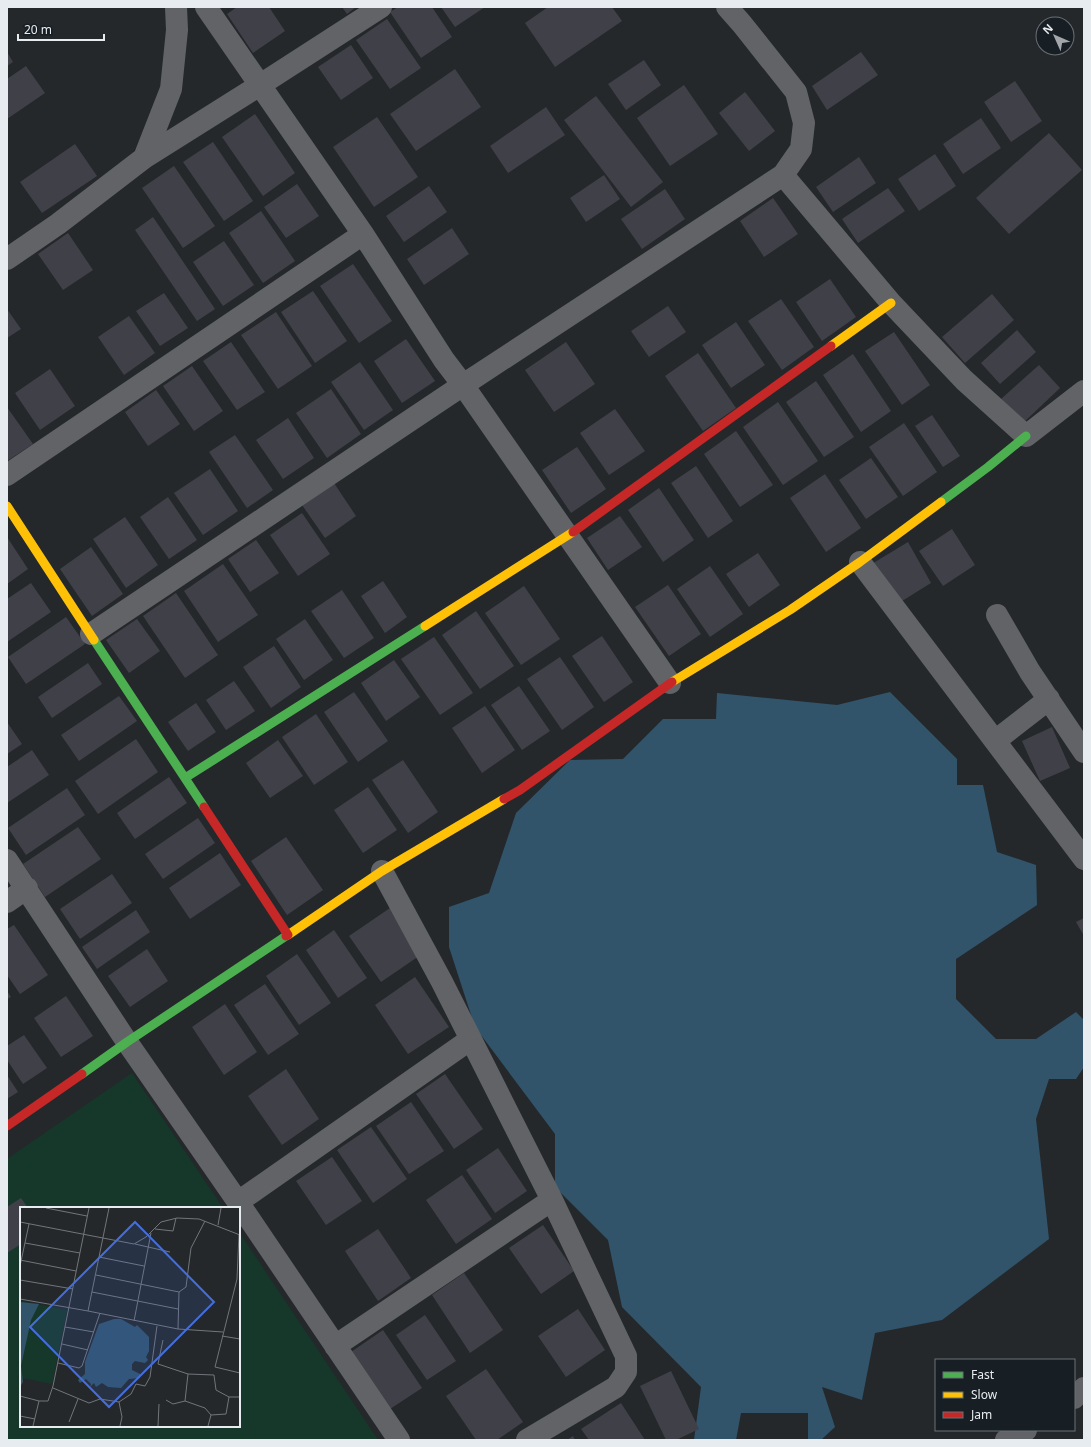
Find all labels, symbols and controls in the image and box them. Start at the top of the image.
scale bar [18,16,104,42]
north arrow [1035,16,1075,56]
text: N [1039,20,1056,37]
text: 20 m [24,21,52,38]
inset map [20,1207,240,1427]
legend [935,1359,1075,1431]
text: Fast [971,1366,995,1383]
text: Slow [971,1386,998,1403]
text: Jam [970,1406,992,1423]

